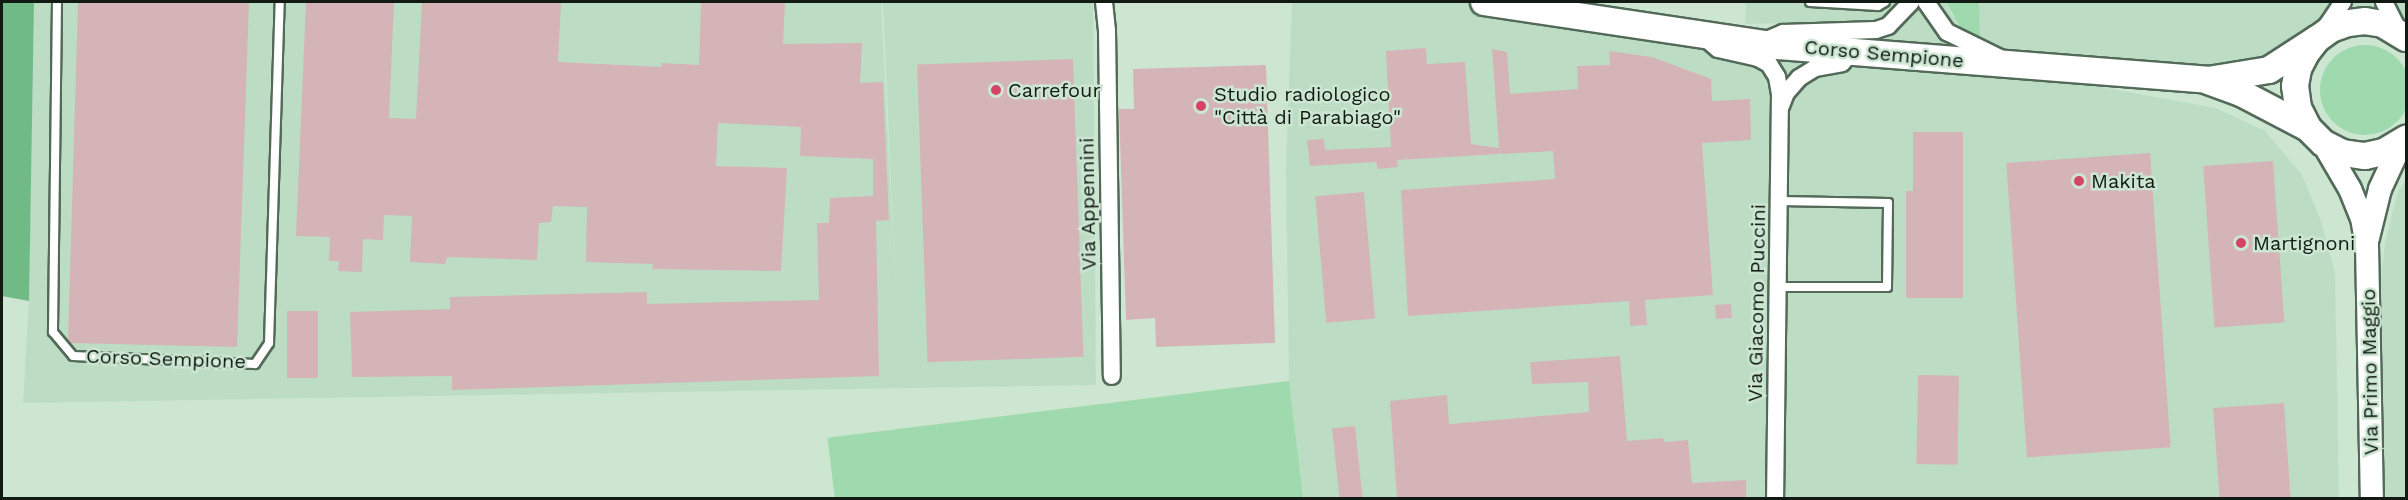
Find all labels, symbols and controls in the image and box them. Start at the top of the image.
street label: Corso Sempione [1803,35,1965,73]
place label: Carrefour [1008,78,1101,102]
marker: Carrefour [989,83,1003,97]
place label: Studio radiologico "Città di Parabiago" [1214,83,1402,130]
marker: Studio radiologico "Città di Parabiago" [1192,97,1210,115]
street label: Via Appennini [1075,137,1101,271]
place label: Makita [2091,169,2156,193]
marker: Makita [2072,174,2086,188]
street label: Via Giacomo Puccini [1743,204,1771,402]
place label: Martignoni [2253,231,2355,255]
marker: Martignoni [2234,236,2248,250]
street label: Via Primo Maggio [2357,288,2383,456]
street label: Corso Sempione [86,344,246,374]

